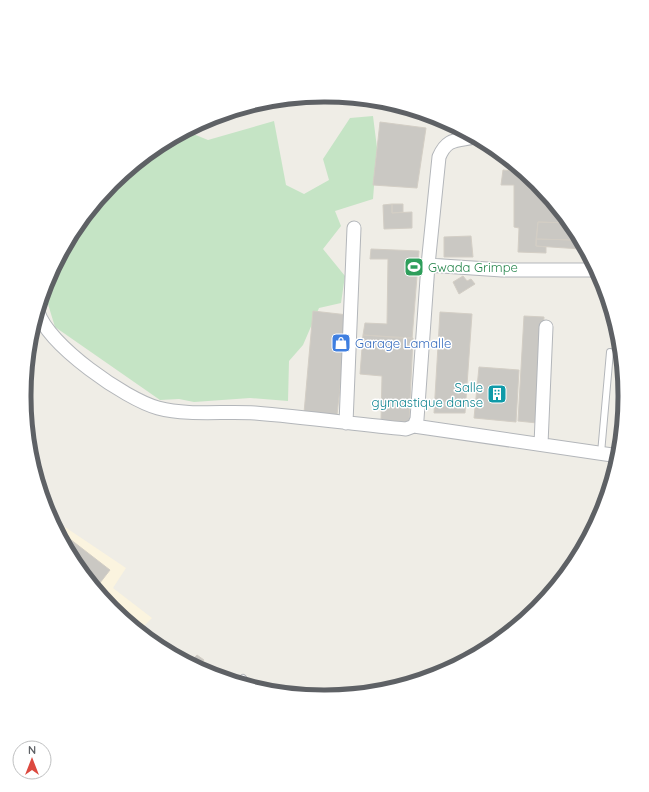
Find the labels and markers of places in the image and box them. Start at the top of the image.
sports icon: Gwada Grimpe [403,256,425,278]
place label: Gwada Grimpe [428,259,518,275]
shop icon: Garage Lamalle [330,332,352,354]
place label: Garage Lamalle [355,335,451,351]
place label: Salle gymastique danse [372,379,483,410]
building icon: Salle gymastique danse [486,383,508,405]

